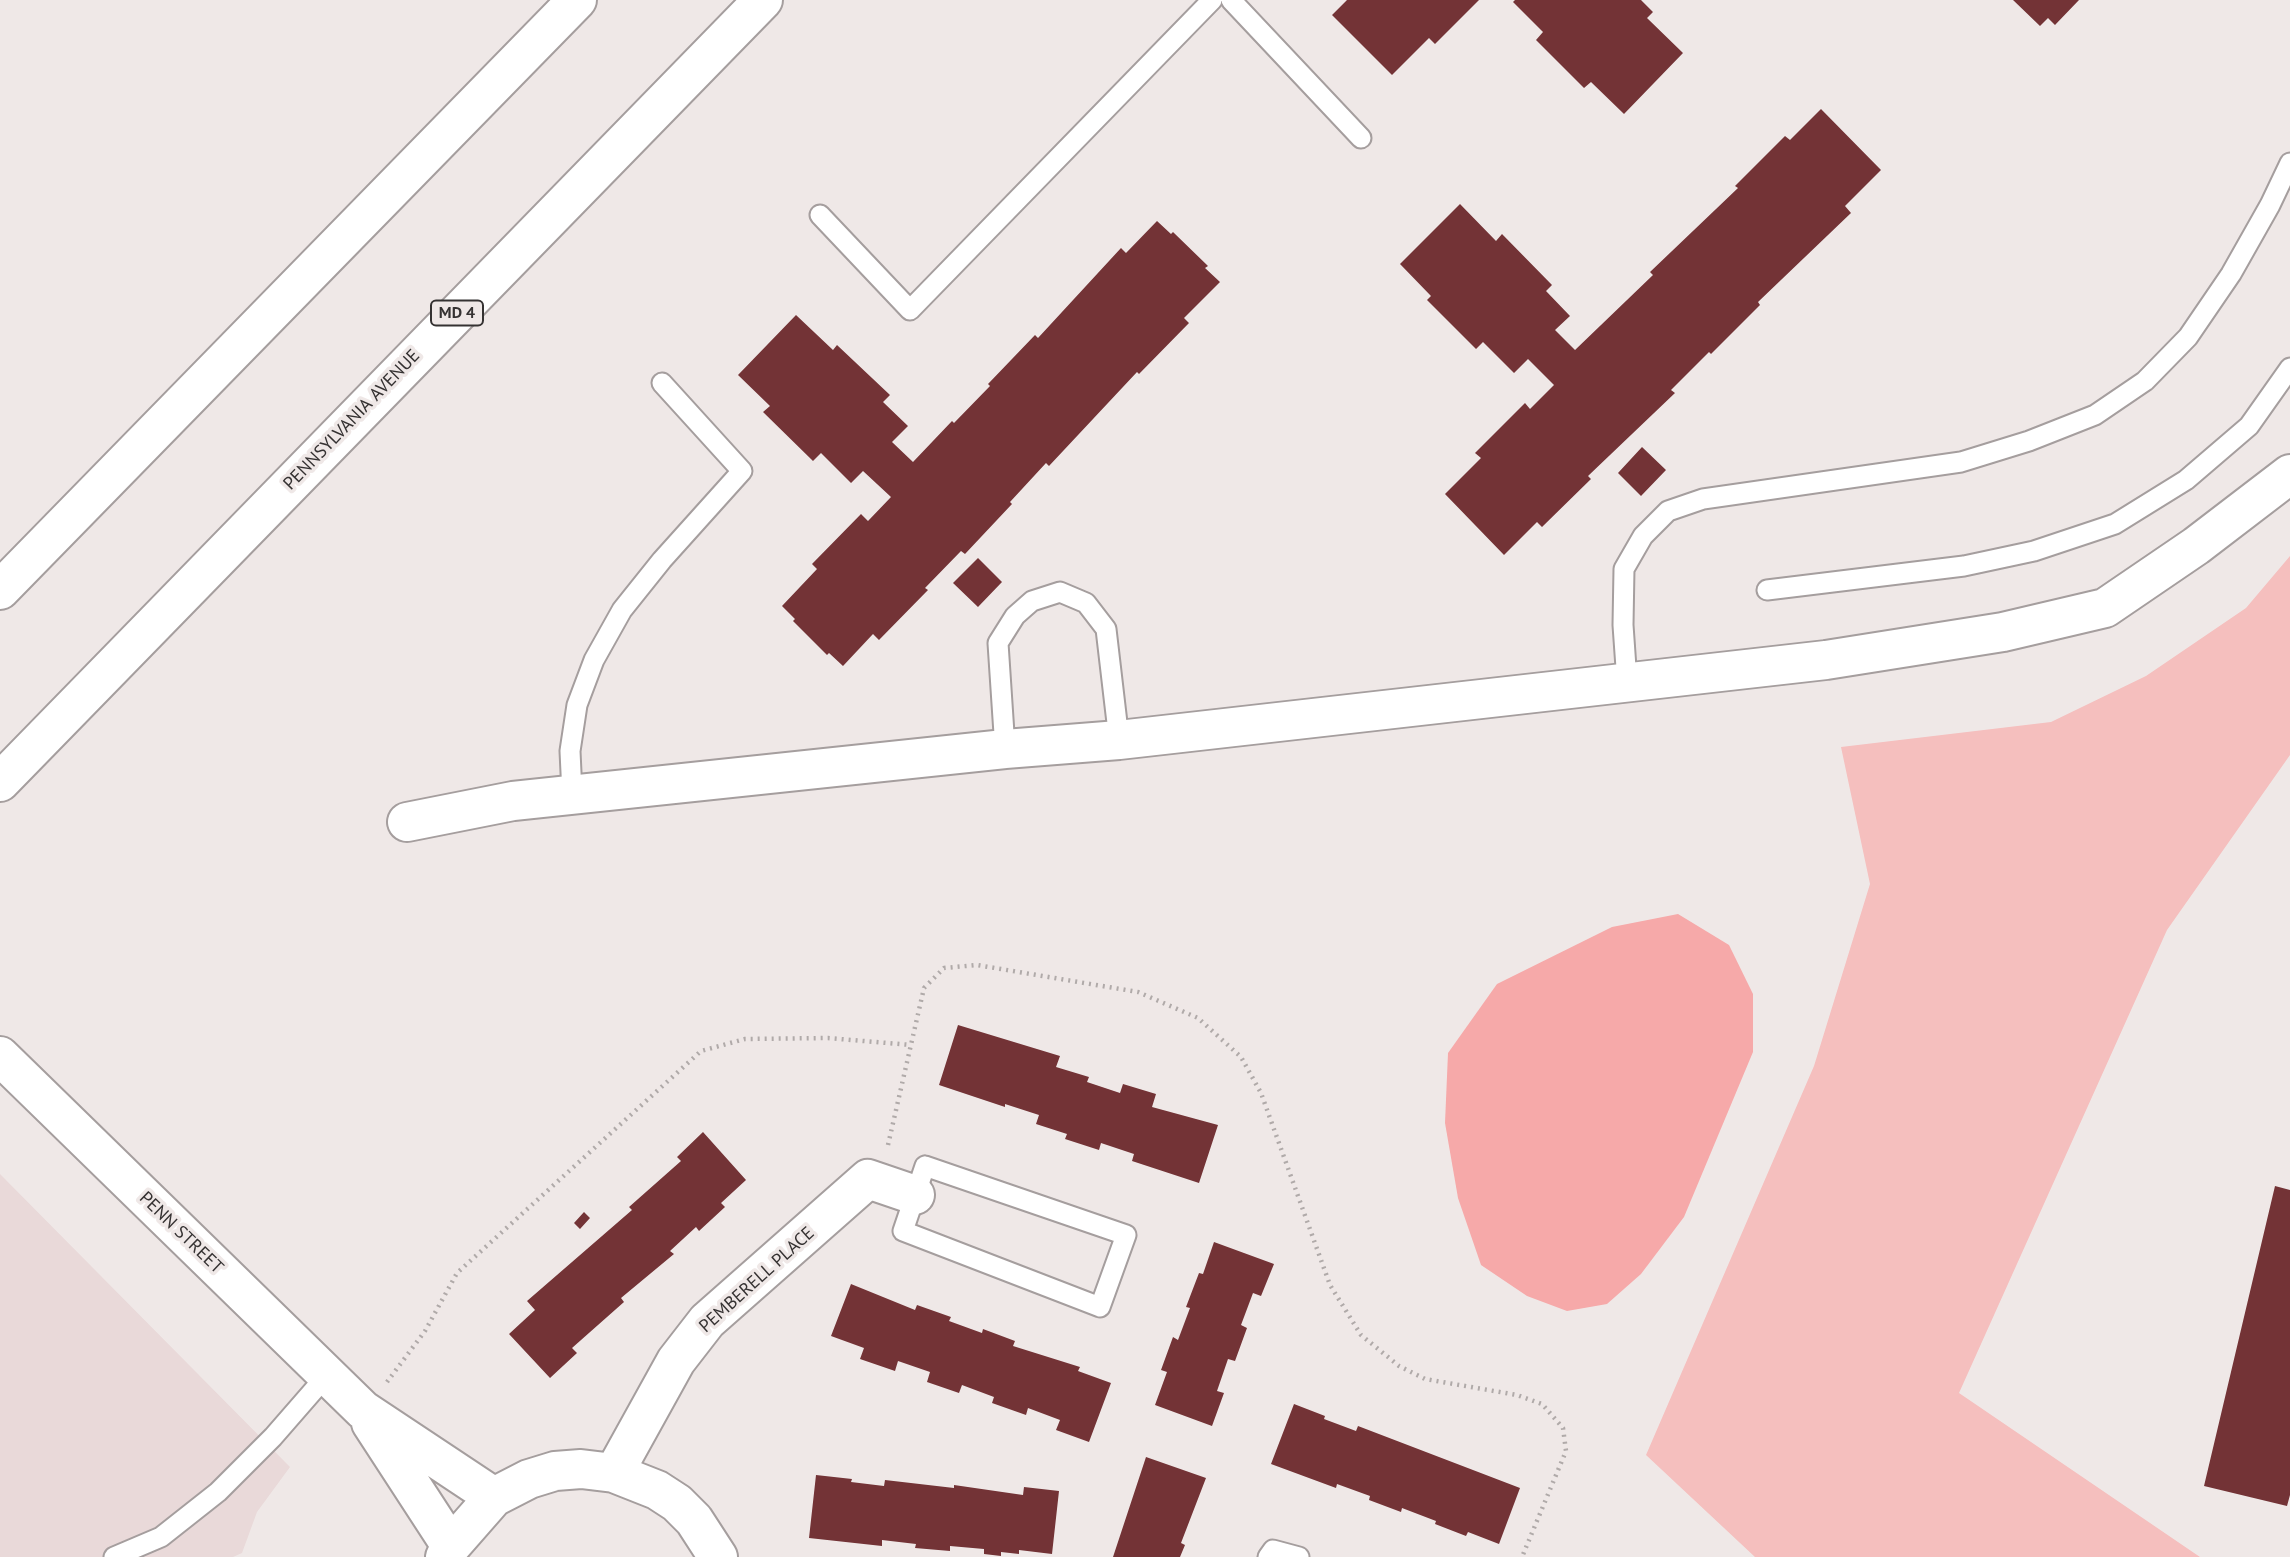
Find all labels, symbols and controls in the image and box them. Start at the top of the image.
road number: MD 4 [431,300,483,326]
street label: PENNSYLVANIA AVENUE [279,345,425,495]
street label: PENN STREET [135,1188,227,1278]
street label: PEMBERELL PLACE [695,1223,819,1337]

